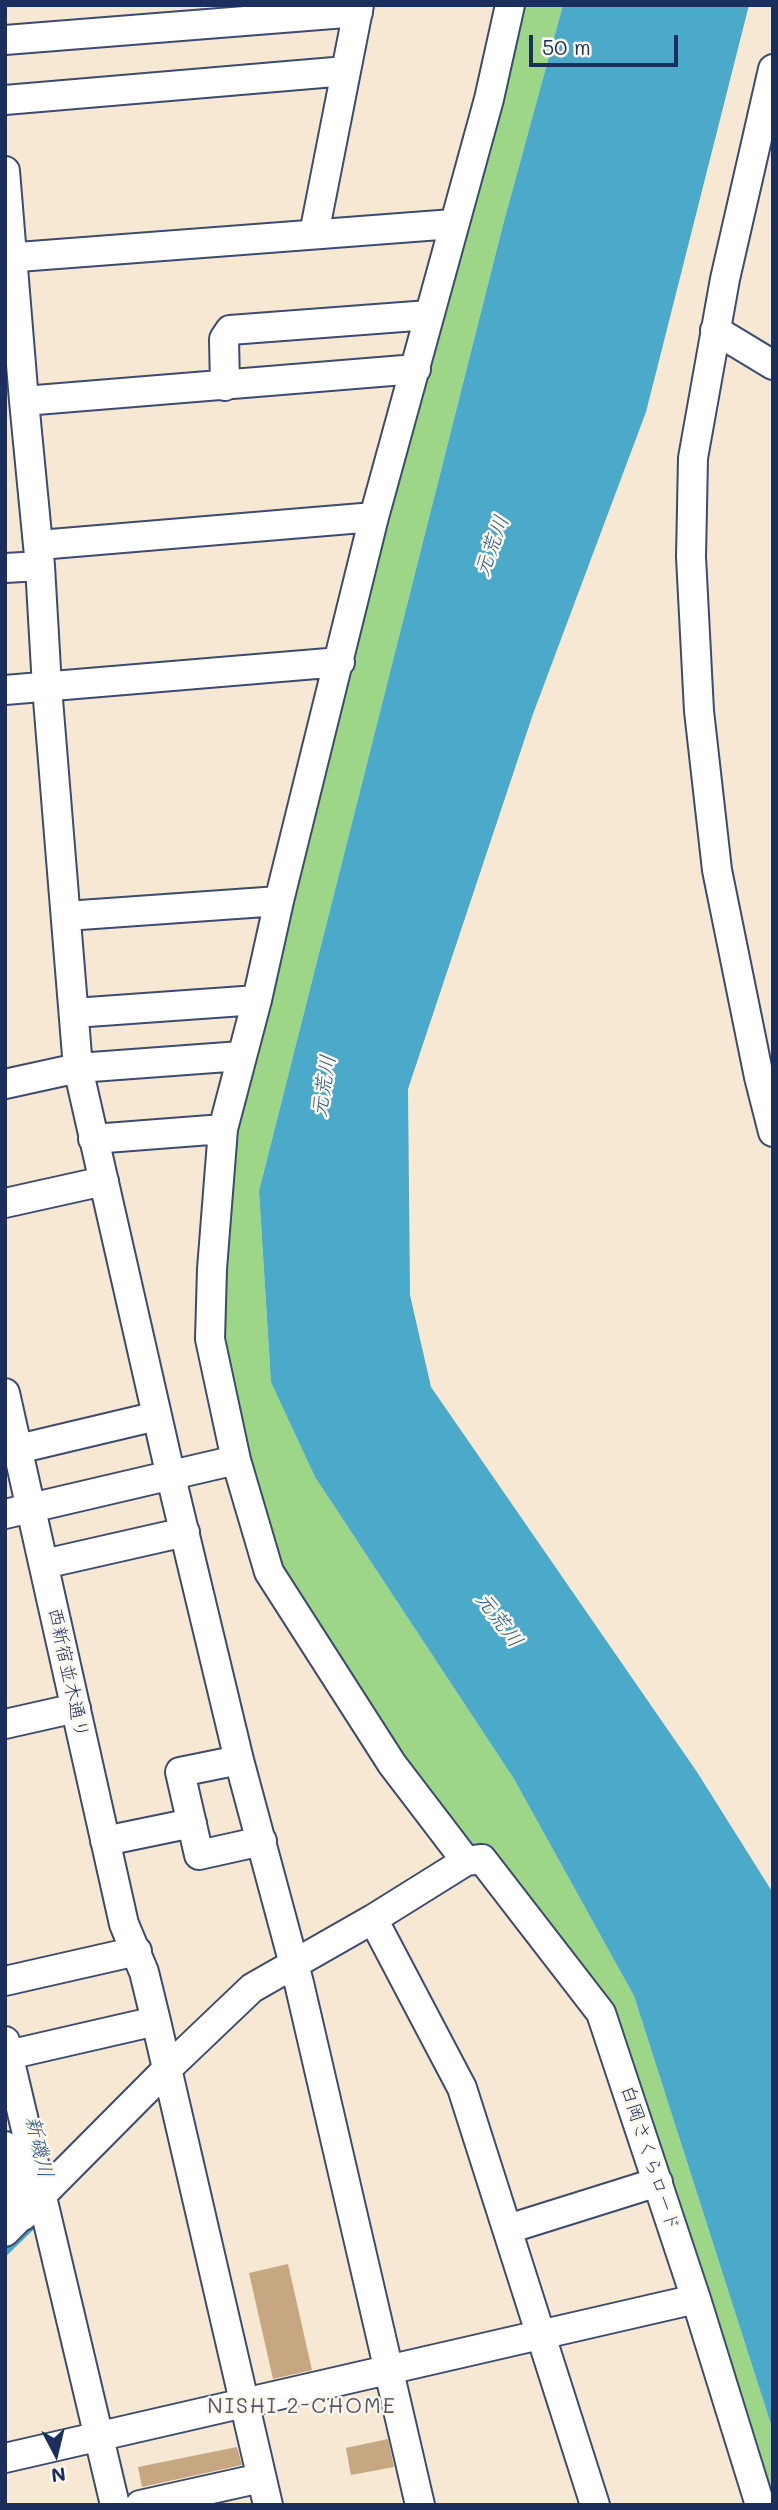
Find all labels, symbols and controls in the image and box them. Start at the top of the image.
scale bar [533,21,682,65]
text: 50 m [542,33,591,60]
water label: 元荒川 [469,512,515,580]
water label: 元荒川 [307,1053,341,1119]
water label: 元荒川 [470,1587,528,1653]
street label: 西新宿並木通り [43,1606,93,1740]
street label: 白岡さくらロード [616,2082,684,2234]
water label: 新磯川 [20,2113,58,2181]
district label: NISHI 2-CHOME [209,2394,395,2420]
north arrow [21,2419,91,2489]
text: N [50,2462,67,2489]

